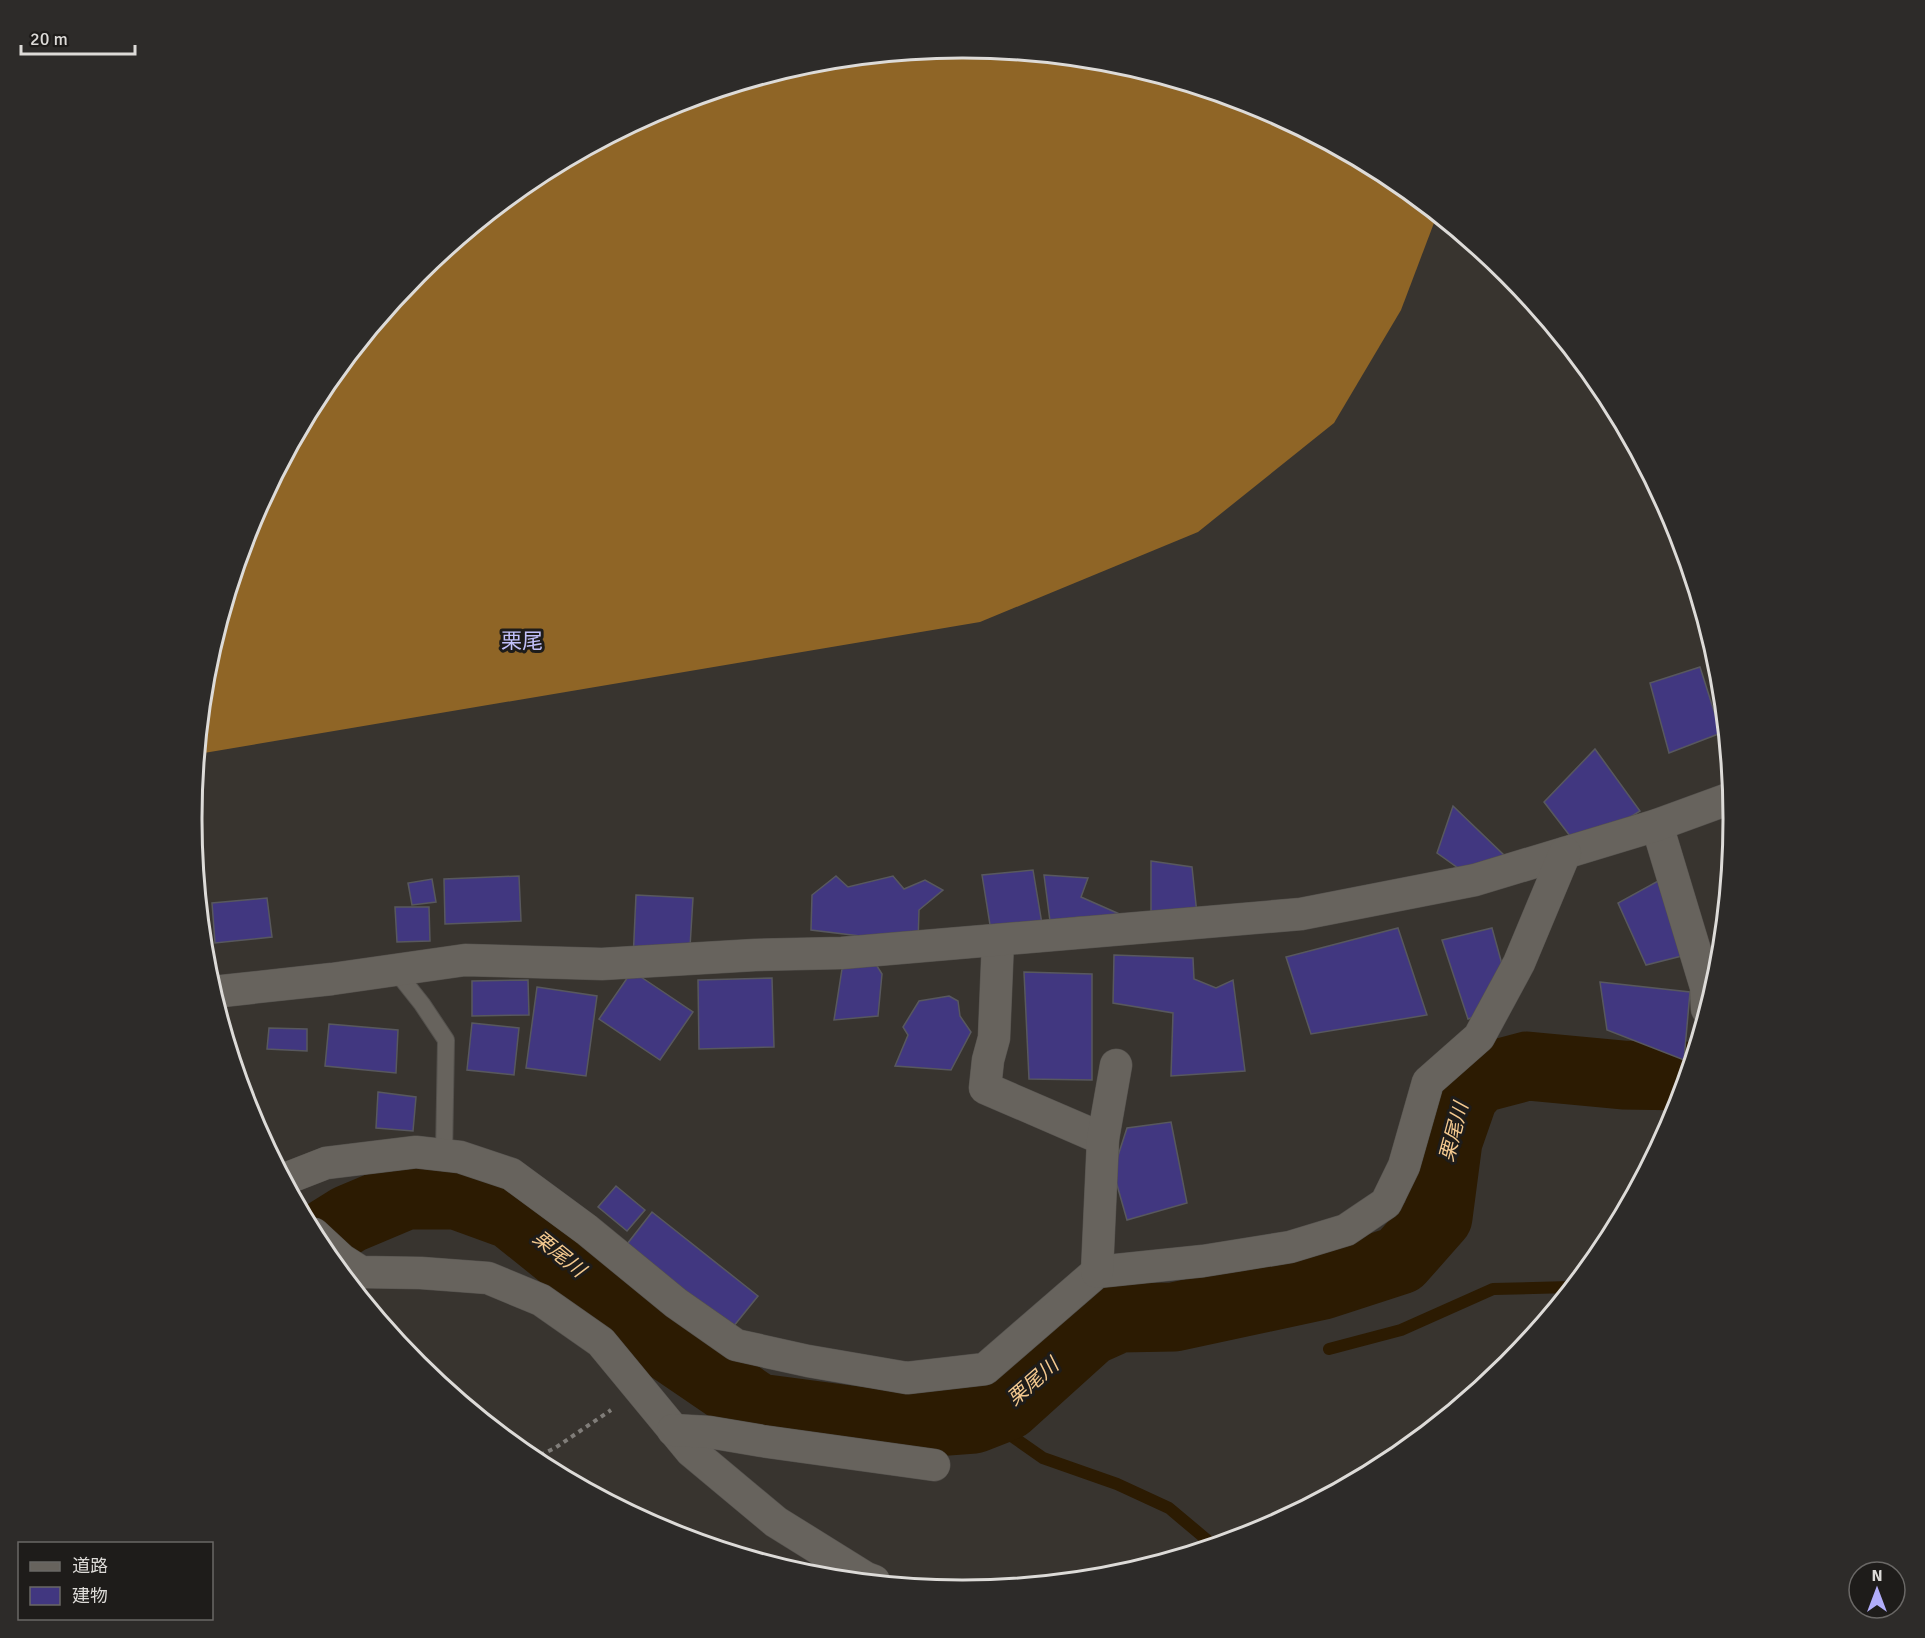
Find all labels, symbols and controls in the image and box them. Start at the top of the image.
scale bar [21,18,135,56]
text: 20 m [30,28,68,50]
district label: 栗尾 [501,628,543,654]
water label: 栗尾川 [1434,1098,1474,1164]
water label: 栗尾川 [528,1225,592,1284]
water label: 栗尾川 [1002,1352,1065,1411]
legend [18,1542,213,1620]
text: 道路 [72,1555,108,1577]
north arrow [1847,1560,1907,1620]
text: N [1871,1566,1883,1586]
text: 建物 [72,1585,108,1607]

